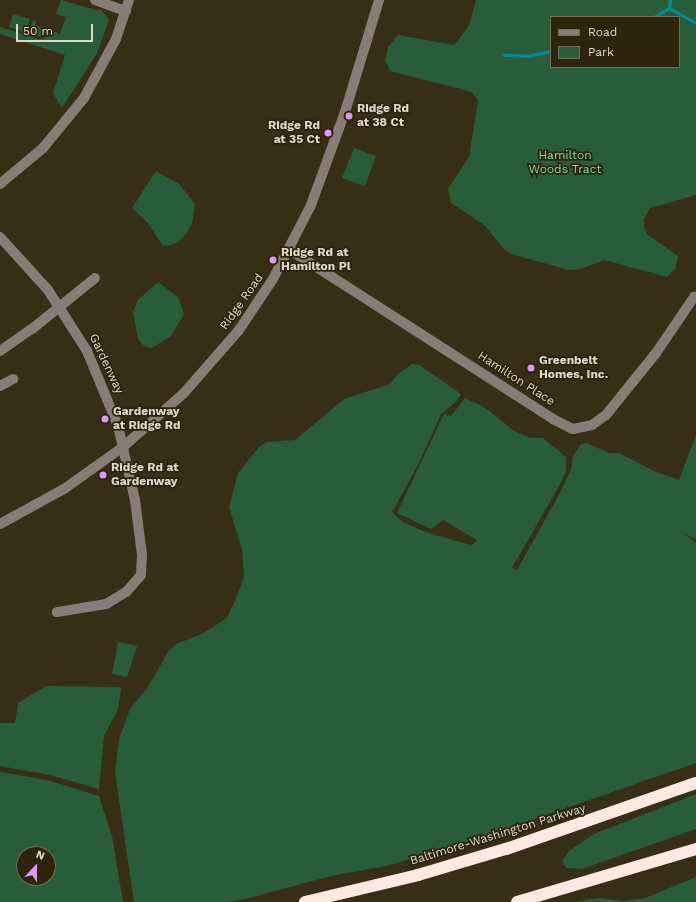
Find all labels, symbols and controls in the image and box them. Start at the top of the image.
scale bar [18,16,95,42]
legend [550,16,680,68]
text: 50 m [23,24,53,38]
text: Road [588,25,617,39]
text: Park [588,45,614,59]
place label: Ridge Rd at 38 Ct [357,102,409,130]
marker: Ridge Rd at 38 Ct [344,111,354,121]
place label: Ridge Rd at 35 Ct [268,119,320,147]
marker: Ridge Rd at 35 Ct [323,128,333,138]
park label: Hamilton Woods Tract [528,149,602,177]
place label: Ridge Rd at Hamilton Pl [281,246,351,274]
marker: Ridge Rd at Hamilton Pl [268,255,278,265]
street label: Ridge Road [217,271,267,333]
street label: Gardenway [86,332,126,396]
street label: Hamilton Place [475,349,557,409]
place label: Greenbelt Homes, Inc. [539,354,608,382]
marker: Greenbelt Homes, Inc. [526,363,536,373]
place label: Gardenway at Ridge Rd [113,405,180,433]
marker: Gardenway at Ridge Rd [100,414,110,424]
place label: Ridge Rd at Gardenway [111,461,178,489]
marker: Ridge Rd at Gardenway [98,470,108,480]
street label: Baltimore-Washington Parkway [408,801,588,869]
north arrow [16,846,56,886]
text: N [34,848,47,863]

